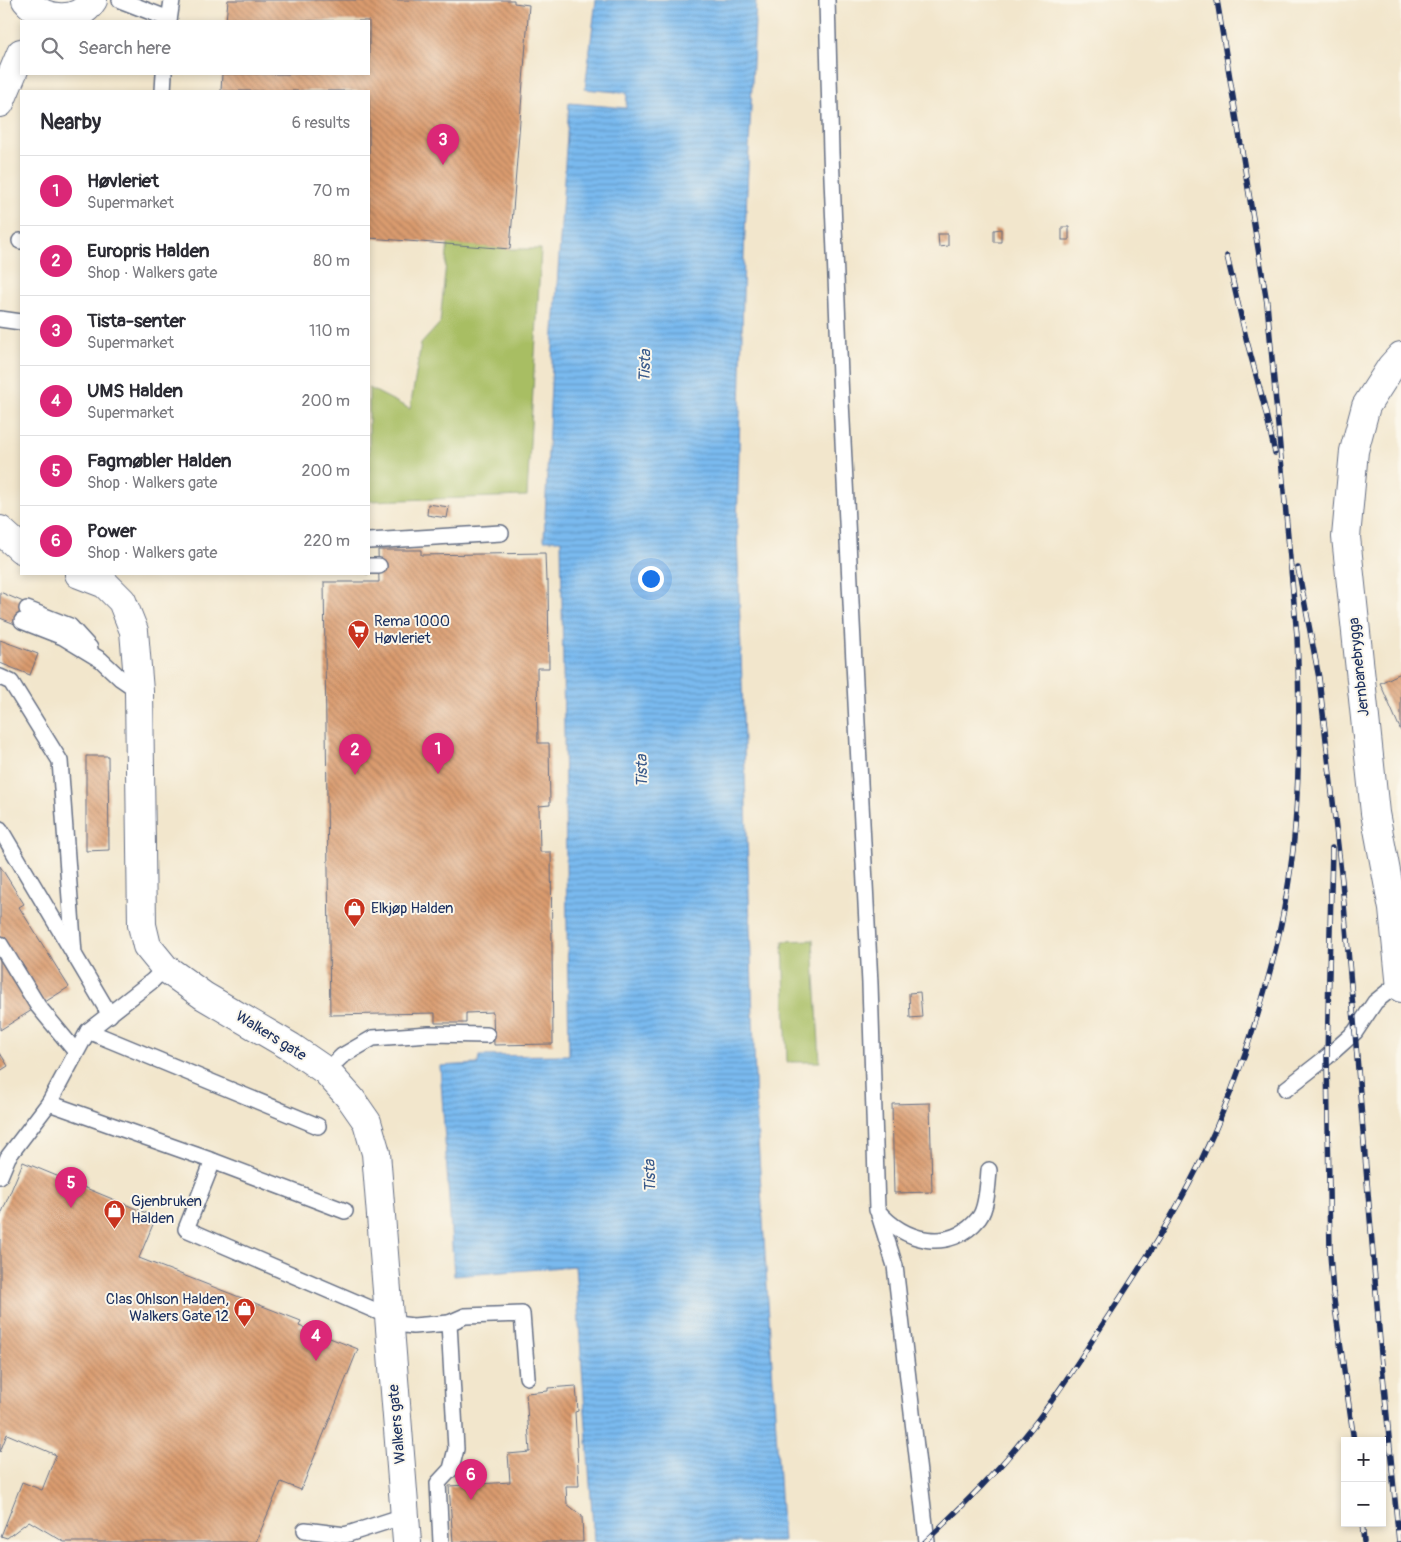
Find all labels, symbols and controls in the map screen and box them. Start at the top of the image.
search box [20,20,370,75]
icon: search [38,34,66,62]
text: Search here [78,36,171,60]
text: Nearby [40,109,101,136]
text: 6 results [292,113,350,133]
pin: 3 [427,124,459,165]
text: Høvleriet [87,169,159,193]
text: 1 [53,181,59,201]
text: 70 m [313,181,350,201]
text: Supermarket [87,193,174,213]
text: Europris Halden [87,239,210,263]
text: 2 [52,251,60,271]
text: 80 m [313,251,350,271]
text: Shop · Walkers gate [87,263,217,283]
text: Tista-senter [87,309,186,333]
text: 3 [52,321,60,341]
text: 110 m [309,321,350,341]
text: Supermarket [87,333,174,353]
water label: Tista [634,348,656,383]
text: UMS Halden [87,379,183,403]
text: 4 [51,391,61,411]
text: 200 m [302,391,350,411]
text: Supermarket [87,403,174,423]
text: Fagmøbler Halden [87,449,232,473]
text: 5 [52,461,60,481]
text: 200 m [302,461,350,481]
text: Shop · Walkers gate [87,473,217,493]
text: Power [87,519,136,543]
text: 6 [51,531,61,551]
text: 220 m [304,531,350,551]
text: Shop · Walkers gate [87,543,217,563]
your location [638,566,664,592]
place label: Rema 1000 Høvleriet [374,612,450,648]
street label: Jernbanebrygga [1344,617,1374,717]
supermarket icon: Rema 1000 Høvleriet [346,618,370,649]
pin: 1 [422,733,454,774]
pin: 2 [339,734,371,775]
water label: Tista [632,753,652,788]
shop icon: Elkjøp Halden [343,896,367,927]
place label: Elkjøp Halden [371,899,454,918]
street label: Walkers gate [232,1007,310,1066]
water label: Tista [639,1158,661,1193]
pin: 5 [55,1167,87,1208]
place label: Gjenbruken Halden [131,1192,202,1228]
shop icon: Gjenbruken Halden [103,1198,127,1229]
place label: Clas Ohlson Halden, Walkers Gate 12 [106,1290,229,1326]
shop icon: Clas Ohlson Halden, Walkers Gate 12 [233,1296,257,1327]
pin: 4 [300,1320,332,1361]
street label: Walkers gate [384,1383,410,1465]
map controls [1341,1437,1386,1527]
button: + [1341,1437,1386,1482]
pin: 6 [455,1459,487,1500]
button: − [1341,1482,1386,1527]

